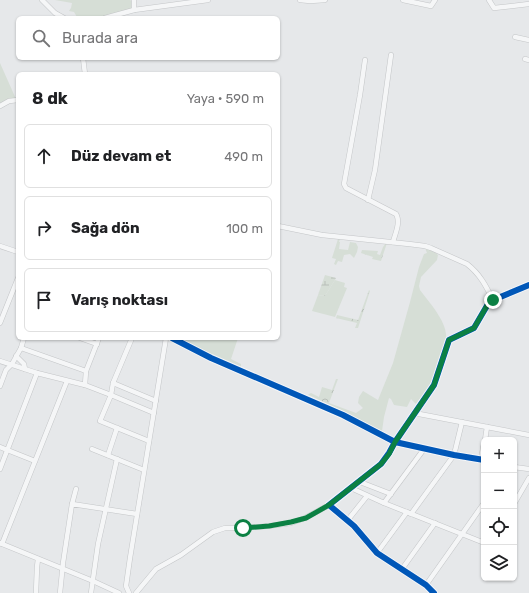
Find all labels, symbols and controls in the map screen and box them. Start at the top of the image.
search box [16,16,280,60]
icon: search [30,27,52,49]
text: Burada ara [62,29,138,47]
text: 8 dk [32,88,68,108]
text: Yaya · 590 m [187,91,264,106]
icon: ahead [33,145,55,167]
text: Düz devam et [71,147,171,165]
text: 490 m [224,149,263,164]
icon: right [33,217,55,239]
text: Sağa dön [71,219,140,237]
text: 100 m [226,221,263,236]
icon: arrive [33,289,55,311]
text: Varış noktası [71,291,168,309]
route end [484,291,502,309]
map controls [481,437,517,581]
button: + [481,437,517,473]
button: − [481,473,517,509]
button: locate [481,509,517,545]
route start [234,519,252,537]
button: layers [481,545,517,581]

